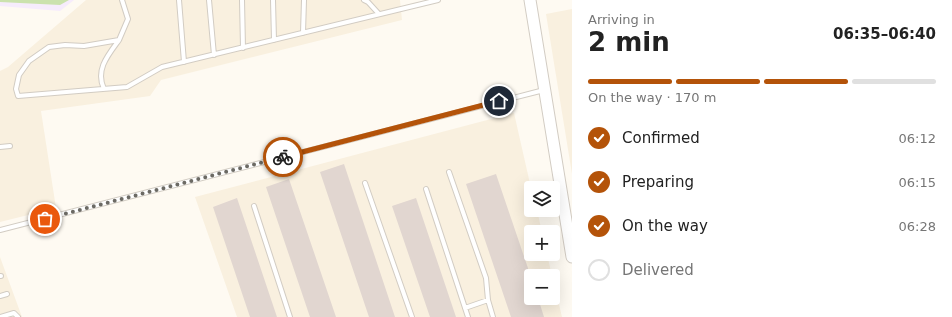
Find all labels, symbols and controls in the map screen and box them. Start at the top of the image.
text: Arriving in [588,12,655,27]
text: 06:35–06:40 [833,25,936,43]
text: 2 min [588,27,670,57]
pin [482,84,516,118]
icon: home [488,90,510,112]
text: On the way · 170 m [588,90,716,105]
icon: check [588,127,610,149]
text: Confirmed [622,129,700,147]
text: 06:12 [899,131,936,146]
courier [263,137,303,177]
icon: bike [272,146,294,168]
icon: check [588,171,610,193]
text: Preparing [622,173,694,191]
text: 06:15 [899,175,936,190]
map controls [524,181,560,305]
button: layers [524,181,560,217]
pin [28,202,62,236]
icon: bag [34,208,56,230]
icon: check [588,215,610,237]
text: On the way [622,217,708,235]
text: 06:28 [899,219,936,234]
button: + [524,225,560,261]
text: Delivered [622,261,694,279]
button: − [524,269,560,305]

